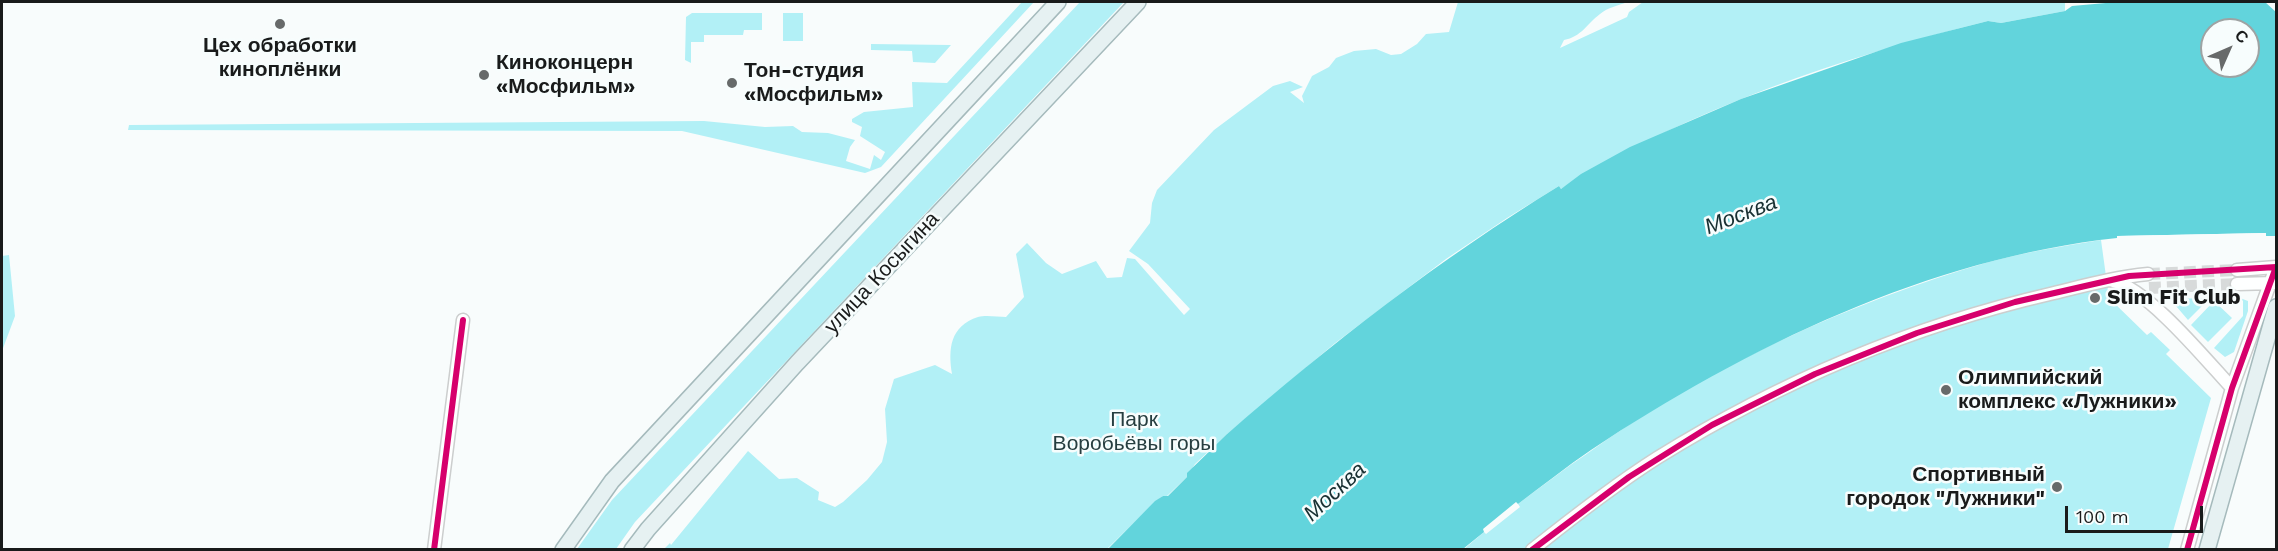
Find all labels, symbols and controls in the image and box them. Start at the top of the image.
marker: Цех обработки киноплёнки [273,17,287,31]
north arrow [2200,18,2260,78]
text: С [2231,26,2252,47]
place label: Цех обработки киноплёнки [203,33,357,83]
place label: Киноконцерн «Мосфильм» [496,50,635,100]
place label: Тон-студия «Мосфильм» [744,58,883,108]
marker: Киноконцерн «Мосфильм» [477,68,491,82]
marker: Тон-студия «Мосфильм» [725,76,739,90]
water label: Москва [1701,189,1781,241]
street label: улица Косыгина [819,207,945,339]
place label: Slim Fit Club [2107,285,2241,311]
marker: Slim Fit Club [2088,291,2102,305]
place label: Олимпийский комплекс «Лужники» [1958,365,2177,415]
marker: Олимпийский комплекс «Лужники» [1939,383,1953,397]
park label: Парк Воробьёвы горы [1053,407,1215,457]
water label: Москва [1299,457,1371,527]
place label: Спортивный городок "Лужники" [1846,462,2045,512]
marker: Спортивный городок "Лужники" [2050,480,2064,494]
scale bar [2068,494,2206,532]
text: 100 m [2076,506,2129,527]

